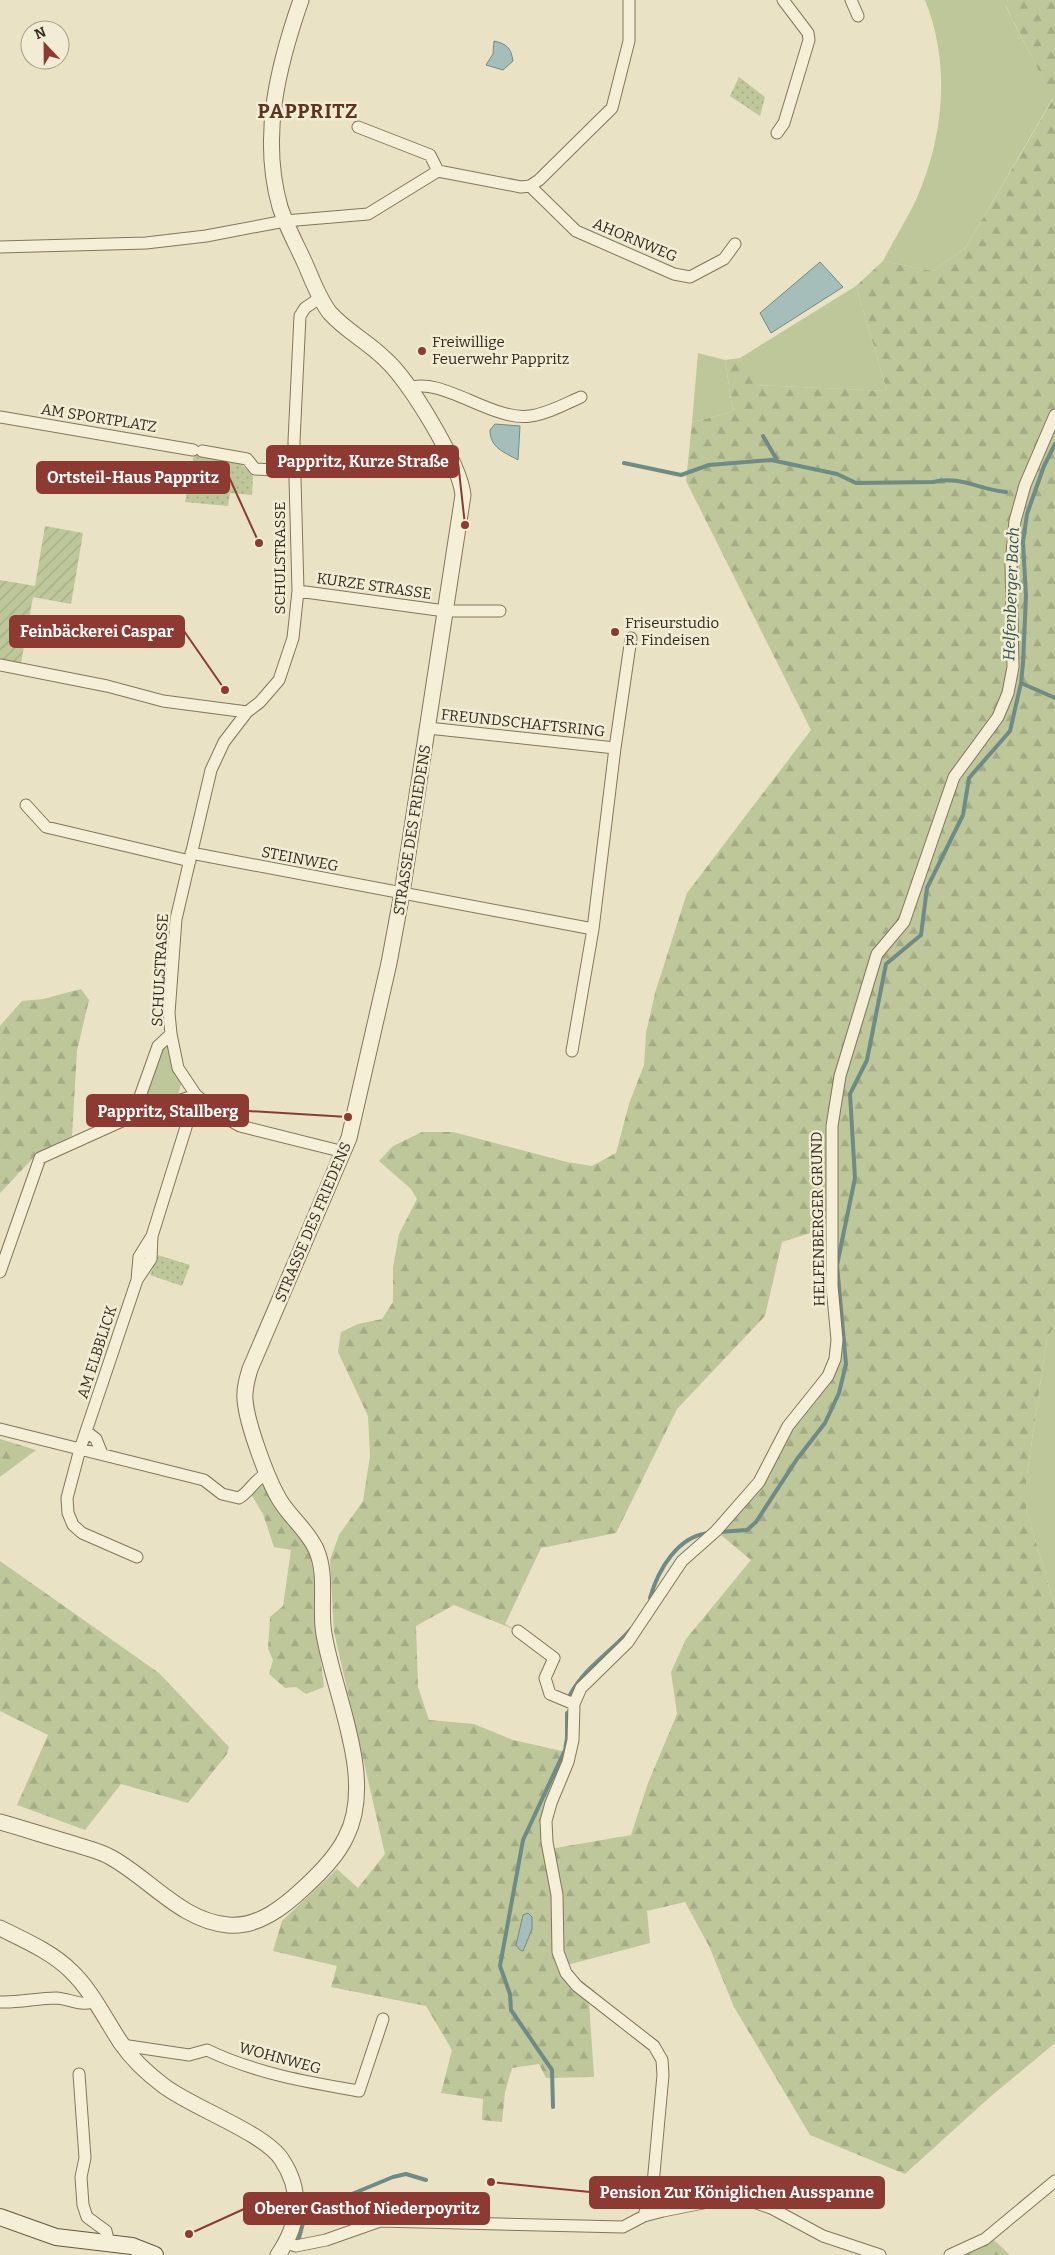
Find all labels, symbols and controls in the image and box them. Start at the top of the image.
north arrow [20,20,70,70]
text: N [32,23,49,43]
district label: PAPPRITZ [258,99,358,123]
street label: AHORNWEG [590,214,680,266]
place label: Freiwillige Feuerwehr Pappritz [432,333,569,368]
marker: Freiwillige Feuerwehr Pappritz [416,345,428,357]
street label: AM SPORTPLATZ [40,400,158,436]
callout: Pappritz, Kurze Straße [267,446,458,477]
text: Pappritz, Kurze Straße [277,452,449,471]
callout: Ortsteil-Haus Pappritz [37,462,229,493]
text: Ortsteil-Haus Pappritz [47,468,219,487]
street label: SCHULSTRASSE [271,501,289,615]
water label: Helfenberger Bach [999,527,1023,661]
street label: KURZE STRASSE [315,569,433,603]
place label: Friseurstudio R. Findeisen [625,614,719,649]
callout: Feinbäckerei Caspar [10,616,184,647]
text: Feinbäckerei Caspar [20,622,174,641]
marker: Friseurstudio R. Findeisen [609,626,621,638]
street label: FREUNDSCHAFTSRING [440,705,606,741]
street label: STRASSE DES FRIEDENS [390,744,434,916]
street label: STEINWEG [260,843,340,875]
street label: SCHULSTRASSE [148,913,172,1027]
callout: Pappritz, Stallberg [87,1095,248,1126]
text: Pappritz, Stallberg [98,1102,238,1121]
street label: HELFENBERGER GRUND [807,1131,829,1307]
street label: STRASSE DES FRIEDENS [271,1139,355,1305]
street label: AM ELBBLICK [74,1303,121,1401]
street label: WOHNWEG [237,2038,323,2078]
callout: Pension Zur Königlichen Ausspanne [590,2177,884,2208]
text: Pension Zur Königlichen Ausspanne [600,2183,874,2202]
callout: Oberer Gasthof Niederpoyritz [244,2193,489,2224]
text: Oberer Gasthof Niederpoyritz [254,2199,480,2218]

